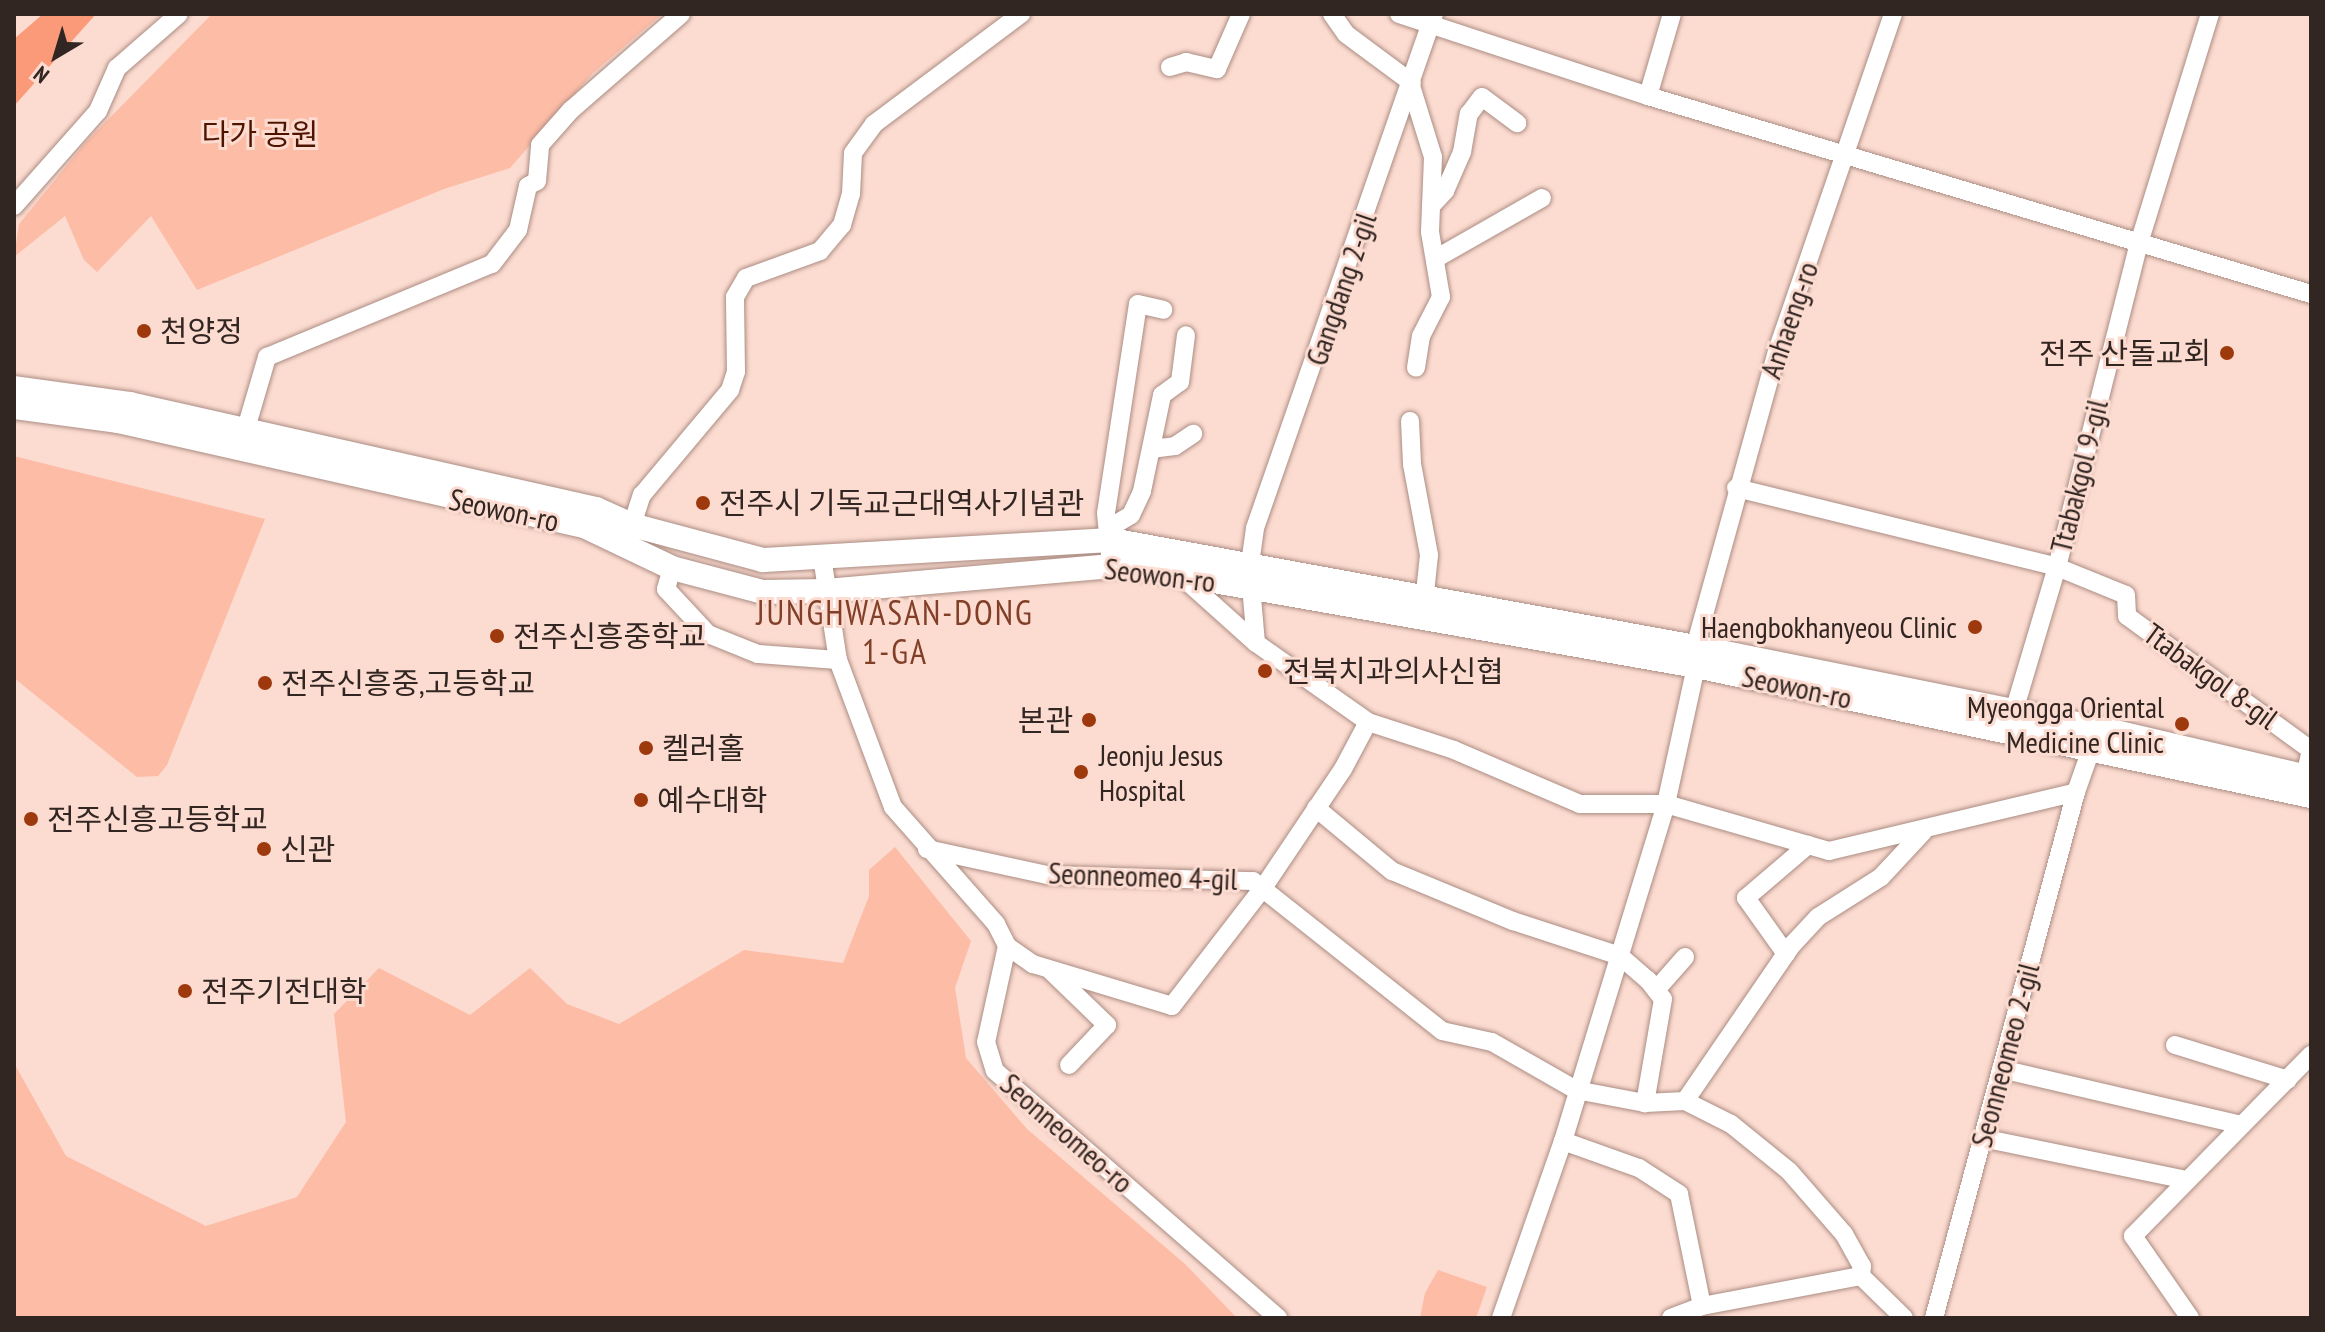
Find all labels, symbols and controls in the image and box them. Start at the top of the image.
north arrow [16,16,96,96]
text: N [28,60,55,90]
park label: 다가 공원 [202,116,318,152]
street label: Gangdang 2-gil [1298,208,1384,370]
street label: Anhaeng-ro [1752,257,1826,383]
place label: 천양정 [160,313,243,349]
marker: 천양정 [135,322,153,340]
place label: 전주 산돌교회 [2039,335,2211,371]
marker: 전주 산돌교회 [2218,344,2236,362]
street label: Ttabakgol 9-gil [2043,396,2115,556]
street label: Seowon-ro [446,481,562,539]
place label: 전주시 기독교근대역사기념관 [719,485,1084,521]
marker: 전주시 기독교근대역사기념관 [694,494,712,512]
street label: Seowon-ro [1103,550,1217,600]
district label: JUNGHWASAN-DONG 1-GA [756,592,1034,672]
place label: Haengbokhanyeou Clinic [1701,609,1957,645]
street label: Ttabakgol 8-gil [2137,615,2285,737]
marker: Haengbokhanyeou Clinic [1964,616,1986,638]
place label: 전주신흥중학교 [513,618,706,654]
marker: 전주신흥중학교 [488,627,506,645]
place label: 전북치과의사신협 [1283,653,1504,689]
street label: Seowon-ro [1739,658,1855,716]
marker: 전북치과의사신협 [1254,660,1276,682]
place label: 전주신흥중,고등학교 [281,665,535,701]
marker: 전주신흥중,고등학교 [256,674,274,692]
place label: Myeongga Oriental Medicine Clinic [1967,689,2164,760]
place label: 본관 [1018,702,1073,738]
marker: 본관 [1080,711,1098,729]
marker: Myeongga Oriental Medicine Clinic [2171,713,2193,735]
place label: 켈러홀 [662,730,745,766]
place label: Jeonju Jesus Hospital [1099,737,1223,808]
marker: 켈러홀 [637,739,655,757]
marker: Jeonju Jesus Hospital [1070,761,1092,783]
place label: 예수대학 [657,782,767,818]
marker: 예수대학 [632,791,650,809]
place label: 전주신흥고등학교 [47,801,268,837]
marker: 전주신흥고등학교 [22,810,40,828]
place label: 신관 [280,831,335,867]
marker: 신관 [255,840,273,858]
street label: Seonneomeo 4-gil [1048,855,1238,897]
street label: Seonneomeo 2-gil [1963,959,2047,1151]
place label: 전주기전대학 [201,973,367,1009]
marker: 전주기전대학 [176,982,194,1000]
street label: Seonneomeo-ro [993,1066,1141,1200]

